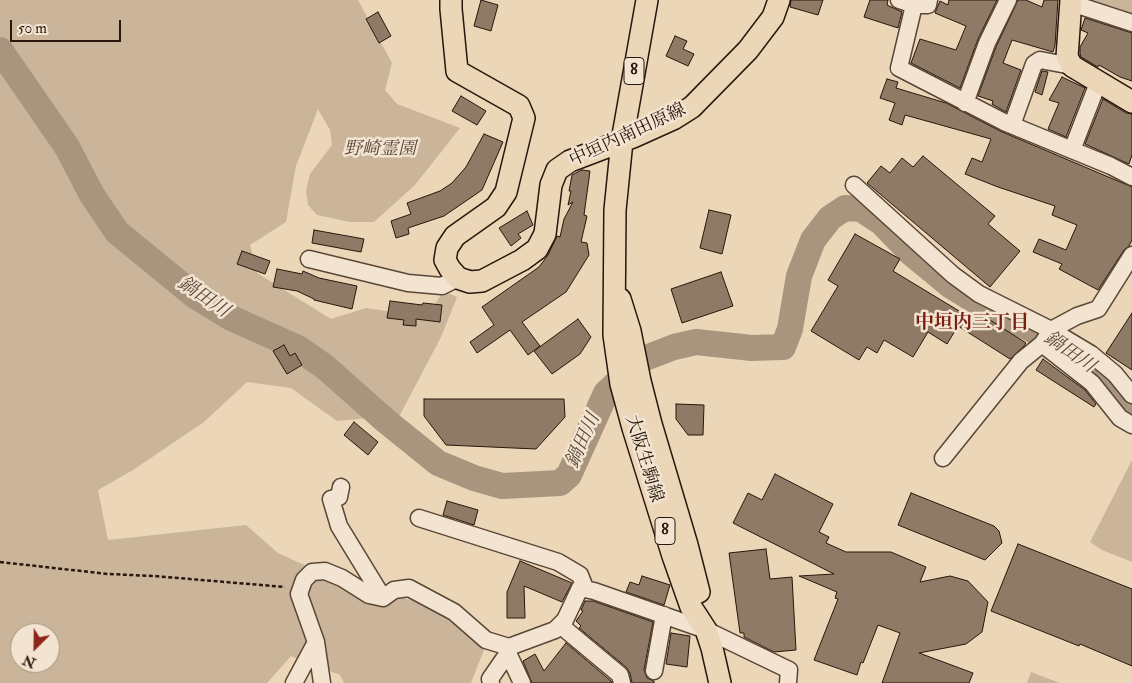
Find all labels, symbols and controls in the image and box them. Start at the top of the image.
scale bar [12,10,124,42]
text: 50 m [18,19,47,38]
road number: 8 [624,58,644,84]
street label: 中垣内南田原線 [566,100,690,172]
park label: 野崎霊園 [344,139,416,161]
water label: 鍋田川 [173,273,233,323]
district label: 中垣内三丁目 [915,313,1029,335]
water label: 鍋田川 [1039,327,1099,379]
water label: 鍋田川 [562,410,606,472]
street label: 大阪生駒線 [620,413,666,505]
road number: 8 [655,518,675,544]
north arrow [10,623,60,673]
text: N [20,651,38,672]

